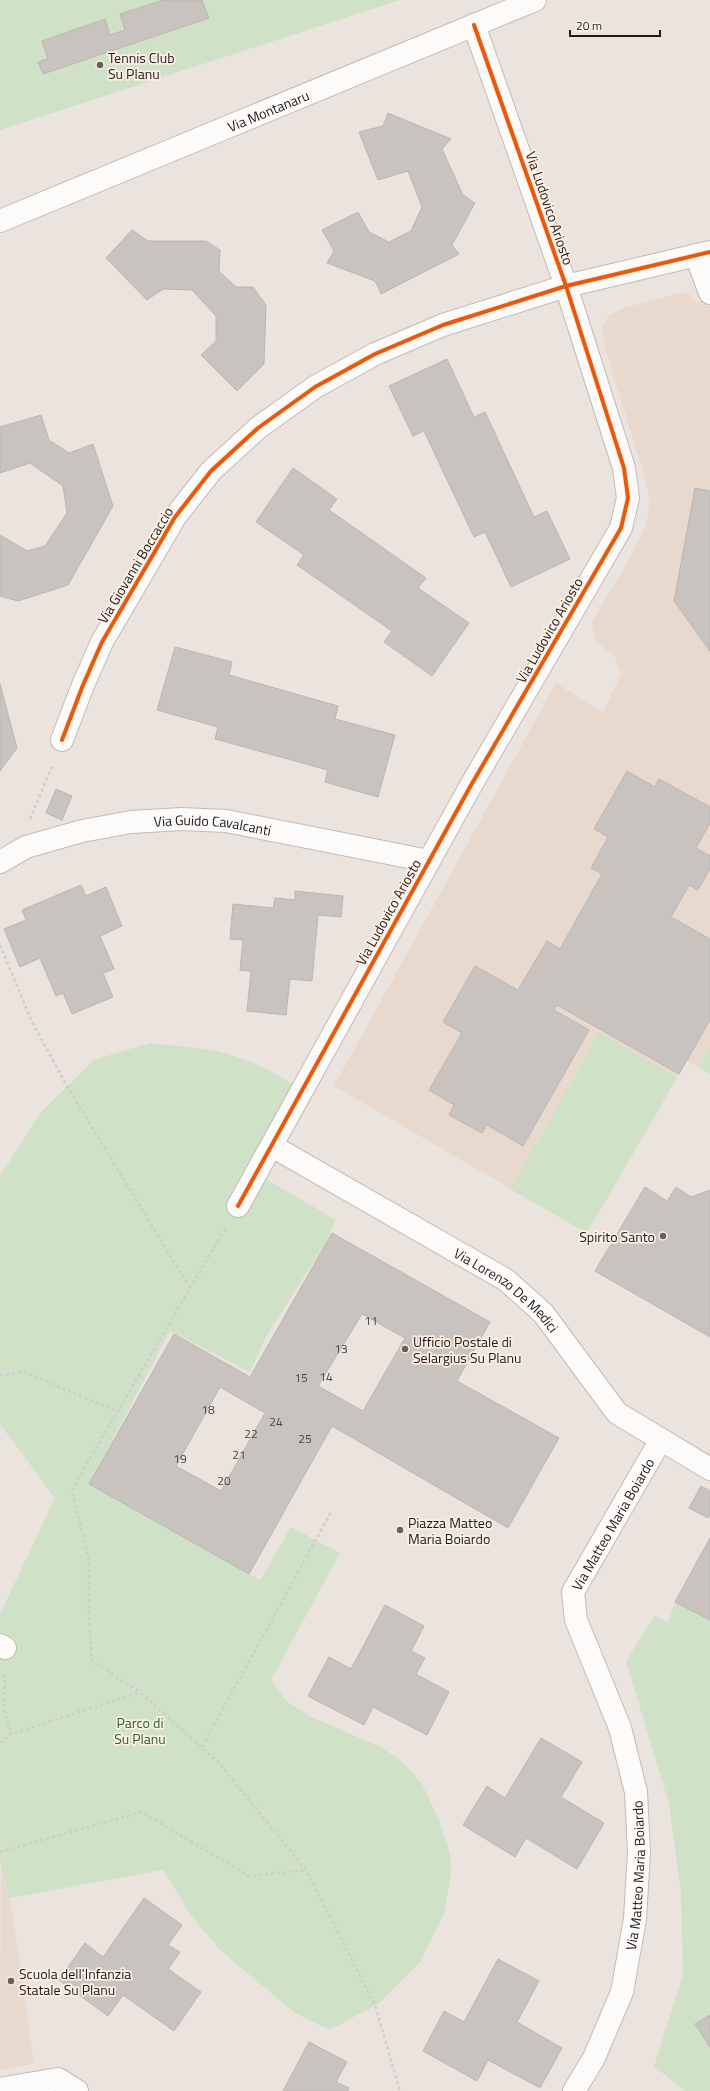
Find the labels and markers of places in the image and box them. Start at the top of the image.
place label: Tennis Club Su Planu [108,47,175,84]
marker: Tennis Club Su Planu [95,60,105,70]
place label: Spirito Santo [579,1226,655,1247]
marker: Spirito Santo [658,1231,668,1241]
place label: Ufficio Postale di Selargius Su Planu [413,1331,522,1368]
marker: Ufficio Postale di Selargius Su Planu [400,1344,410,1354]
place label: Piazza Matteo Maria Boiardo [408,1512,492,1549]
marker: Piazza Matteo Maria Boiardo [395,1525,405,1535]
place label: Scuola dell'Infanzia Statale Su Planu [19,1963,131,2000]
marker: Scuola dell'Infanzia Statale Su Planu [6,1976,16,1986]

